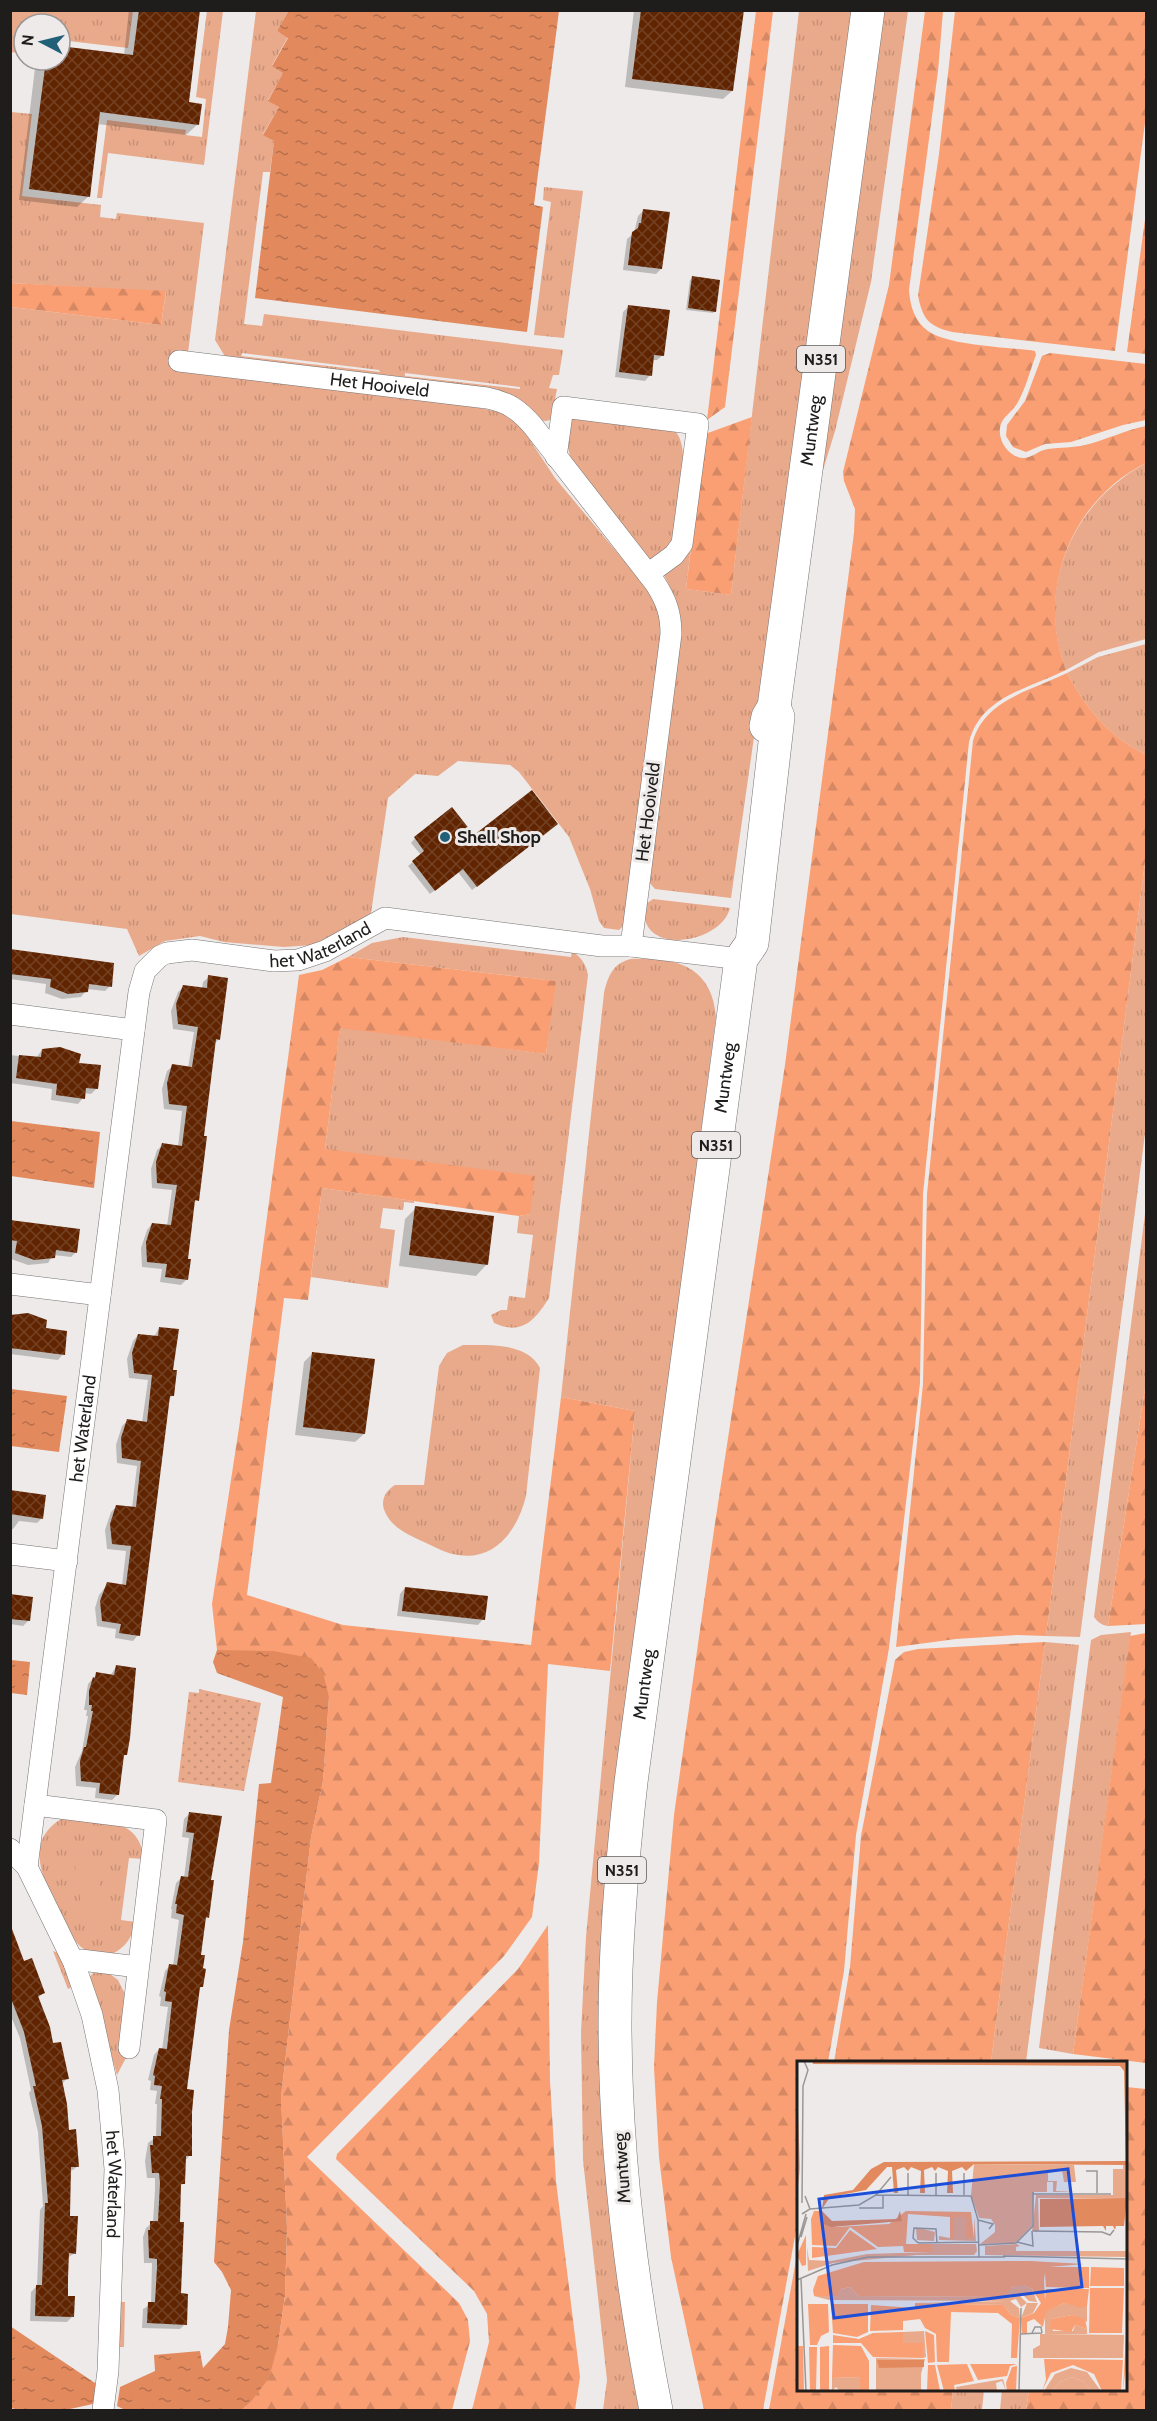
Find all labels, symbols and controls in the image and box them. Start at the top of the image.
north arrow [12,12,72,72]
text: N [17,33,38,47]
road number: N351 [797,346,845,372]
street label: Het Hooiveld [329,368,431,402]
street label: Muntweg [796,393,827,467]
street label: Het Hooiveld [631,761,665,863]
place label: Shell Shop [457,826,541,848]
marker: Shell Shop [438,830,452,844]
street label: het Waterland [269,917,375,972]
street label: Muntweg [710,1040,741,1114]
road number: N351 [692,1132,740,1158]
street label: het Waterland [65,1374,101,1483]
street label: Muntweg [628,1647,660,1721]
road number: N351 [598,1857,646,1883]
inset map [797,2061,1127,2391]
street label: het Waterland [101,2130,127,2239]
street label: Muntweg [608,2131,635,2204]

